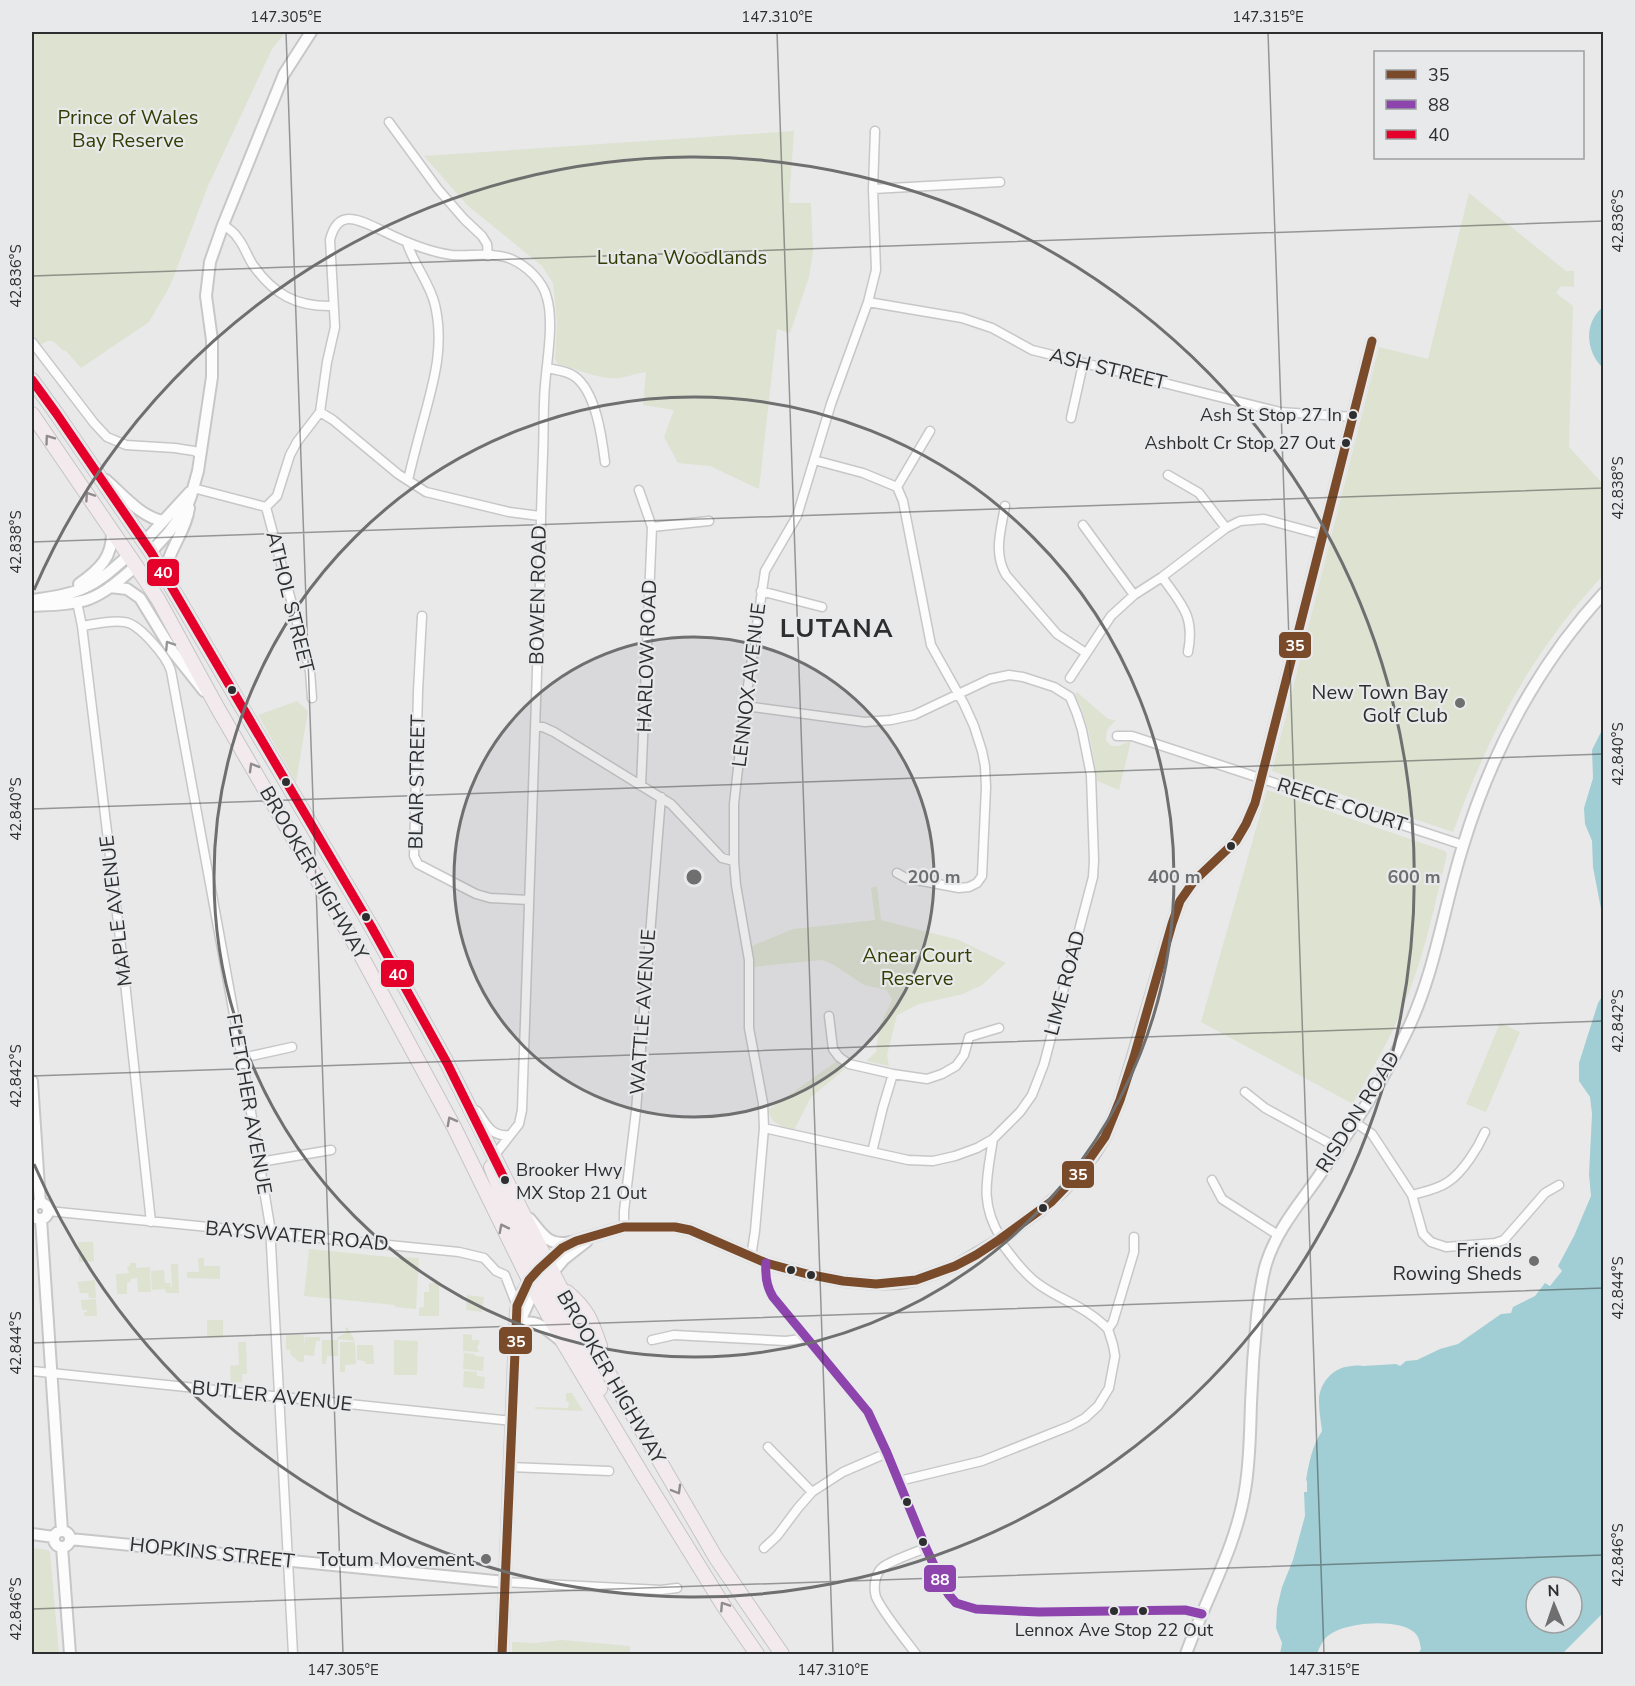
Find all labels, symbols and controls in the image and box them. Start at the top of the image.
text: 147.305°E [250,7,322,27]
text: 147.310°E [741,7,813,27]
text: 147.315°E [1232,7,1304,27]
legend [1374,51,1584,159]
text: 35 [1428,63,1450,87]
text: 88 [1428,93,1450,117]
park label: Prince of Wales Bay Reserve [58,104,198,154]
text: 40 [1428,123,1450,147]
text: 42.836°S [1608,189,1628,253]
text: 42.836°S [6,244,26,308]
park label: Lutana Woodlands [597,244,767,271]
street label: ASH STREET [1047,341,1169,397]
place label: Ash St Stop 27 In [1200,403,1342,427]
marker: Ash St Stop 27 In [1347,409,1359,421]
place label: Ashbolt Cr Stop 27 Out [1145,431,1336,455]
one-way arrow [45,434,56,445]
marker: Ashbolt Cr Stop 27 Out [1340,437,1352,449]
text: 42.838°S [1608,456,1628,520]
one-way arrow [85,492,96,503]
text: 42.838°S [6,510,26,574]
street label: BOWEN ROAD [523,525,553,665]
street label: ATHOL STREET [259,529,321,675]
line badge: 40 [146,558,180,587]
text: 40 [153,562,173,584]
street label: HARLOW ROAD [631,579,663,733]
street label: LENNOX AVENUE [726,601,772,769]
district label: LUTANA [780,611,894,646]
line badge: 35 [1278,631,1312,659]
text: 35 [1285,635,1305,657]
one-way arrow [165,640,176,651]
place label: New Town Bay Golf Club [1312,679,1449,729]
unlabelled marker [226,684,238,696]
marker: New Town Bay Golf Club [1453,696,1467,710]
street label: BLAIR STREET [402,714,432,850]
text: 42.840°S [1608,722,1628,786]
one-way arrow [248,763,260,773]
street label: REECE COURT [1274,771,1410,839]
unlabelled marker [280,776,292,788]
text: 42.840°S [6,777,26,841]
street label: BROOKER HIGHWAY [253,781,375,966]
street label: MAPLE AVENUE [93,834,139,988]
unlabelled marker [1225,840,1237,852]
text: 200 m [907,865,961,889]
text: 400 m [1147,865,1201,889]
text: 600 m [1387,865,1441,889]
centre of rings [684,867,704,887]
unlabelled marker [360,911,372,923]
street label: LIME ROAD [1038,927,1092,1039]
street label: WATTLE AVENUE [624,928,662,1096]
park label: Anear Court Reserve [862,942,973,992]
line badge: 40 [380,959,415,988]
text: 40 [388,964,408,986]
text: 42.842°S [1608,989,1628,1053]
street label: FLETCHER AVENUE [220,1011,278,1197]
text: 42.842°S [6,1044,26,1108]
street label: RISDON ROAD [1310,1046,1406,1178]
one-way arrow [447,1116,458,1127]
place label: Brooker Hwy MX Stop 21 Out [516,1158,647,1205]
line badge: 35 [1061,1160,1095,1189]
text: 35 [1068,1164,1088,1186]
marker: Brooker Hwy MX Stop 21 Out [499,1174,511,1186]
unlabelled marker [1037,1202,1049,1214]
street label: BAYSWATER ROAD [204,1215,390,1257]
one-way arrow [499,1223,510,1234]
place label: Friends Rowing Sheds [1393,1237,1522,1287]
marker: Friends Rowing Sheds [1527,1254,1541,1268]
text: 42.844°S [1608,1256,1628,1320]
unlabelled marker [785,1264,797,1276]
unlabelled marker [805,1269,817,1281]
street label: BROOKER HIGHWAY [550,1285,672,1470]
text: 42.844°S [6,1311,26,1375]
line badge: 35 [498,1326,533,1355]
text: 35 [506,1331,526,1353]
street label: BUTLER AVENUE [190,1374,354,1418]
one-way arrow [669,1484,681,1494]
unlabelled marker [901,1496,913,1508]
text: 42.846°S [1608,1523,1628,1587]
street label: HOPKINS STREET [128,1531,296,1575]
unlabelled marker [917,1536,929,1548]
place label: Totum Movement [317,1546,475,1573]
marker: Totum Movement [479,1552,493,1566]
line badge: 88 [923,1564,957,1593]
text: 88 [930,1569,950,1591]
north arrow [1524,1575,1584,1635]
text: 42.846°S [6,1577,26,1641]
text: N [1547,1580,1560,1602]
one-way arrow [720,1602,731,1613]
marker: Lennox Ave Stop 22 Out [1108,1605,1120,1617]
unlabelled marker [1137,1605,1149,1617]
place label: Lennox Ave Stop 22 Out [1015,1618,1214,1642]
text: 147.305°E [307,1660,379,1680]
text: 147.310°E [797,1660,869,1680]
text: 147.315°E [1288,1660,1360,1680]

